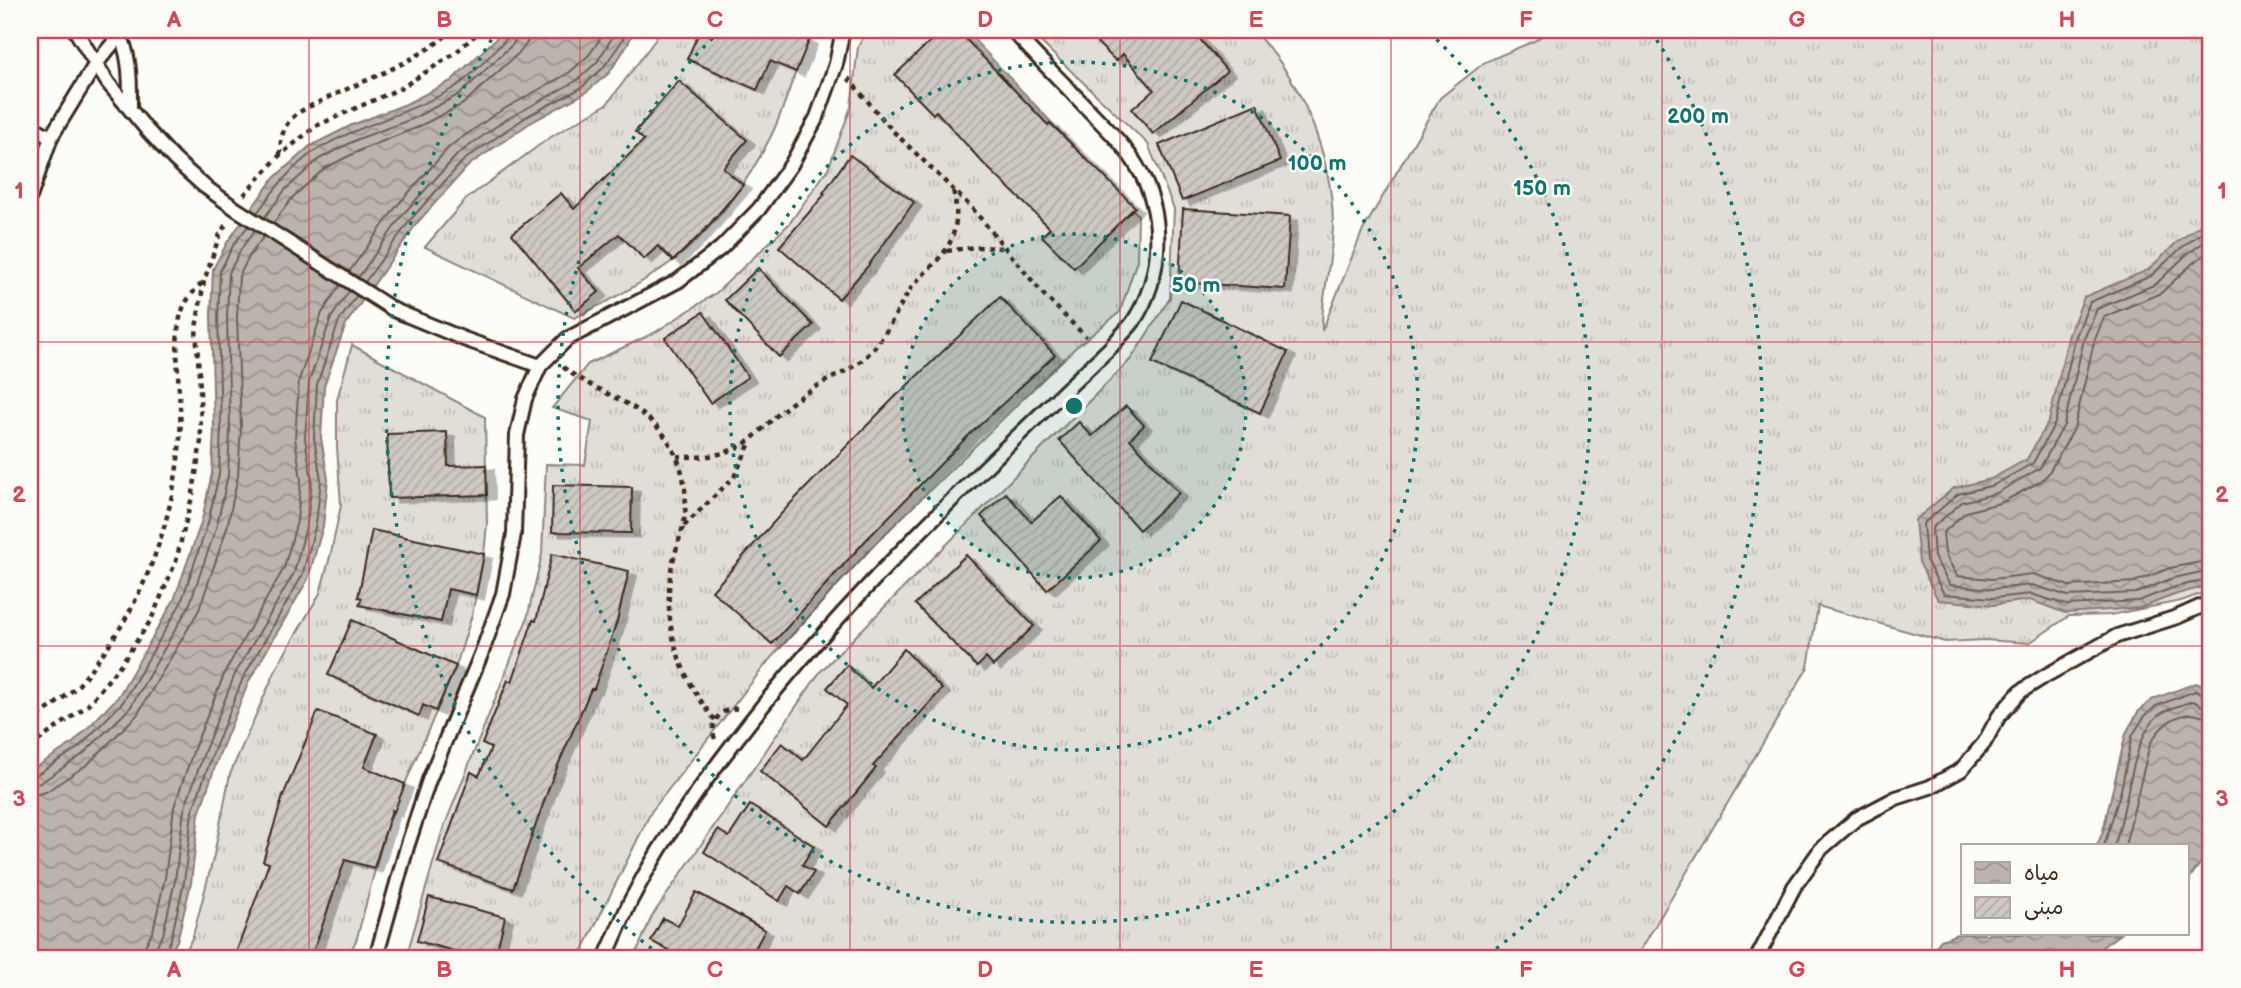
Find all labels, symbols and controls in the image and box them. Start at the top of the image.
text: A [166,6,182,34]
text: B [436,6,452,34]
text: C [707,6,723,34]
text: D [977,6,993,34]
text: E [1249,6,1264,34]
text: F [1519,6,1533,34]
text: G [1789,6,1806,34]
text: H [2058,6,2076,34]
text: 200 m [1667,104,1729,129]
text: 100 m [1288,151,1346,176]
text: 150 m [1513,176,1571,201]
text: 1 [14,177,24,205]
text: 1 [2217,177,2227,205]
text: 50 m [1172,273,1220,298]
centre of rings [1062,394,1086,418]
text: 2 [12,481,26,509]
text: 2 [2215,481,2229,509]
text: 3 [12,785,26,813]
text: 3 [2215,785,2229,813]
legend [1961,844,2188,936]
text: مياه [2024,861,2059,886]
text: مبنى [2024,895,2063,921]
text: A [166,956,182,984]
text: B [436,956,452,984]
text: C [707,956,723,984]
text: D [977,956,993,984]
text: E [1249,956,1264,984]
text: F [1519,956,1533,984]
text: G [1789,956,1806,984]
text: H [2058,956,2076,984]

